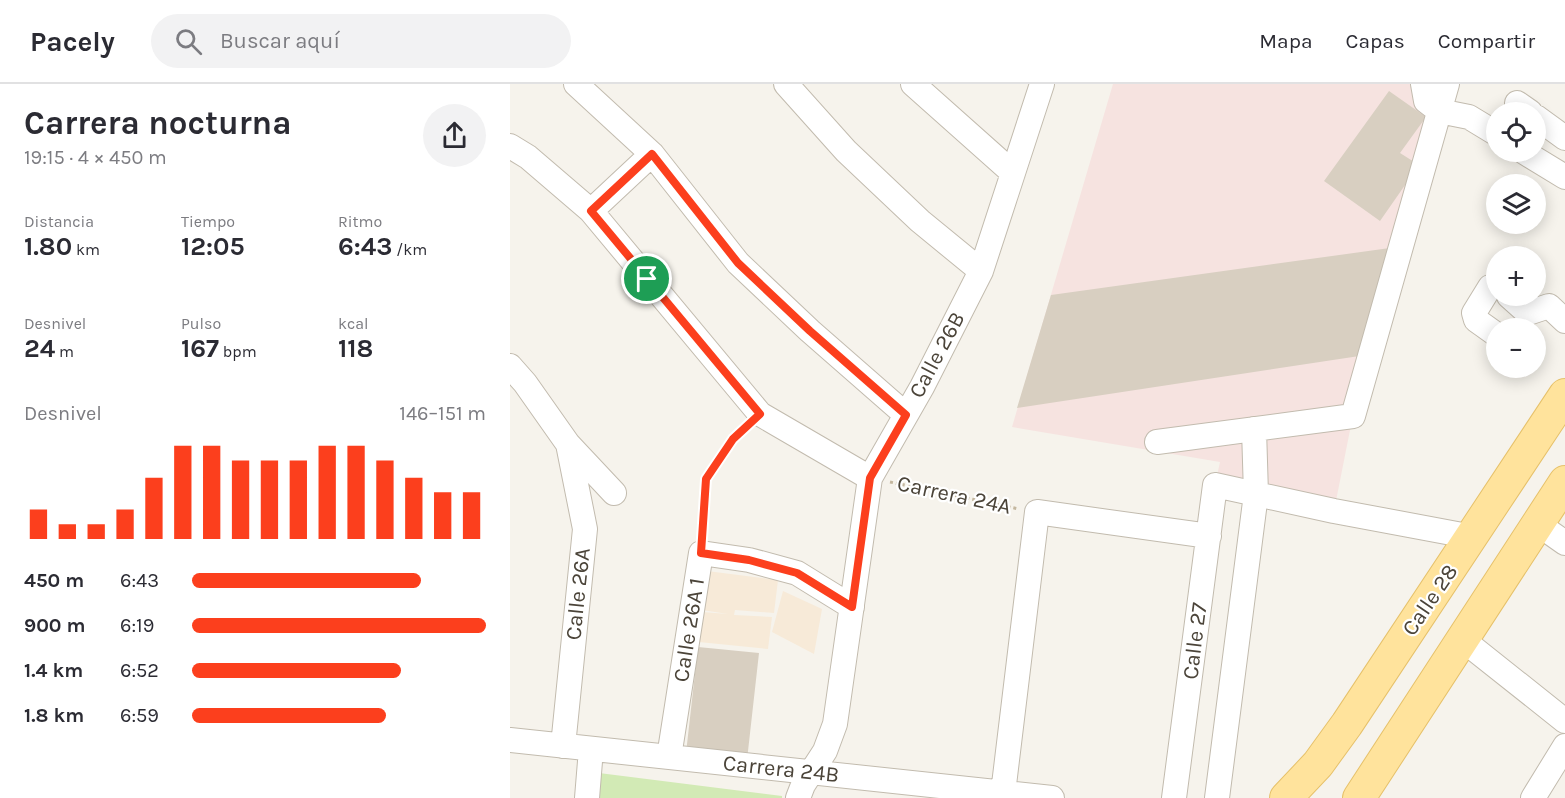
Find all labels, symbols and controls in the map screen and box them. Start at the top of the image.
search box [151,14,571,68]
text: Pacely [30,25,115,58]
icon: search [172,25,205,58]
text: Buscar aquí [220,28,340,54]
text: Mapa [1259,29,1313,53]
text: Capas [1346,29,1405,53]
text: Compartir [1438,29,1535,53]
map controls [1486,102,1546,378]
button: locate [1486,102,1546,162]
text: Carrera nocturna [24,104,291,142]
button: share [423,104,486,167]
text: 19:15 · 4 × 450 m [24,146,167,169]
button: layers [1486,174,1546,234]
text: Distancia [24,212,94,231]
text: Tiempo [181,212,235,231]
text: Ritmo [338,212,382,231]
text: 1.80 [24,231,72,262]
text: 12:05 [181,231,245,262]
text: 6:43 [338,231,392,262]
text: km [72,240,100,259]
text: /km [392,240,427,259]
button: + [1486,246,1546,306]
pin [621,253,672,304]
icon: arrive [630,262,663,295]
street label: Calle 26B [904,308,970,402]
text: Desnivel [24,314,86,333]
text: Pulso [181,314,221,333]
text: kcal [338,314,369,333]
button: − [1486,318,1546,378]
text: 24 [24,333,55,364]
text: 167 [181,333,219,364]
text: 118 [338,333,373,364]
text: m [55,342,74,361]
text: bpm [219,342,257,361]
text: Desnivel [24,402,102,425]
text: 146–151 m [399,402,486,425]
street label: Carrera 24A [895,470,1014,520]
street label: Calle 26A [560,546,596,641]
street label: Calle 28 [1397,559,1463,641]
text: 450 m [24,569,84,592]
text: 6:43 [120,569,159,592]
street label: Calle 26A 1 [668,576,710,684]
street label: Calle 27 [1177,601,1213,681]
text: 900 m [24,614,86,637]
text: 6:19 [120,614,154,637]
text: 1.4 km [24,659,83,682]
text: 6:52 [120,659,159,682]
text: 1.8 km [24,704,84,727]
text: 6:59 [120,704,159,727]
street label: Carrera 24B [722,750,840,788]

